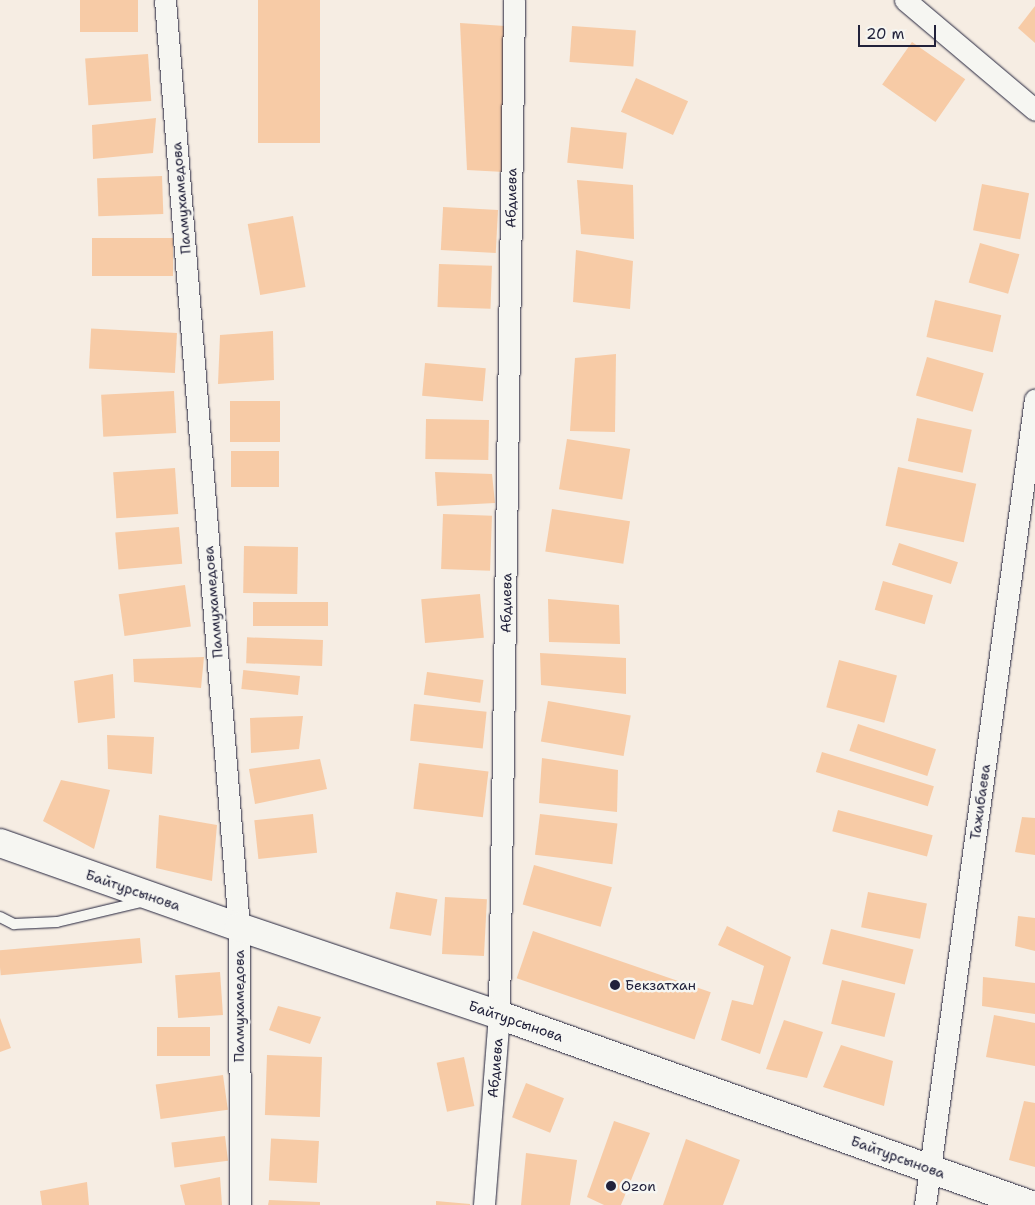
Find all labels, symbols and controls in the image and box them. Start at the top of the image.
scale bar [860,15,938,47]
text: 20 m [866,24,905,44]
street label: Палмухамедова [168,141,194,255]
street label: Абдиева [502,168,520,228]
street label: Палмухамедова [200,545,226,659]
street label: Абдиева [497,573,515,633]
street label: Тажибаева [966,763,994,841]
street label: Байтурсынова [83,866,183,914]
street label: Палмухамедова [231,950,247,1062]
place label: Бекзатхан [625,977,696,993]
marker: Бекзатхан [609,979,621,991]
street label: Байтурсынова [466,997,566,1045]
street label: Абдиева [484,1037,506,1099]
street label: Байтурсынова [848,1132,948,1182]
place label: Ozon [621,1178,656,1194]
marker: Ozon [605,1180,617,1192]

